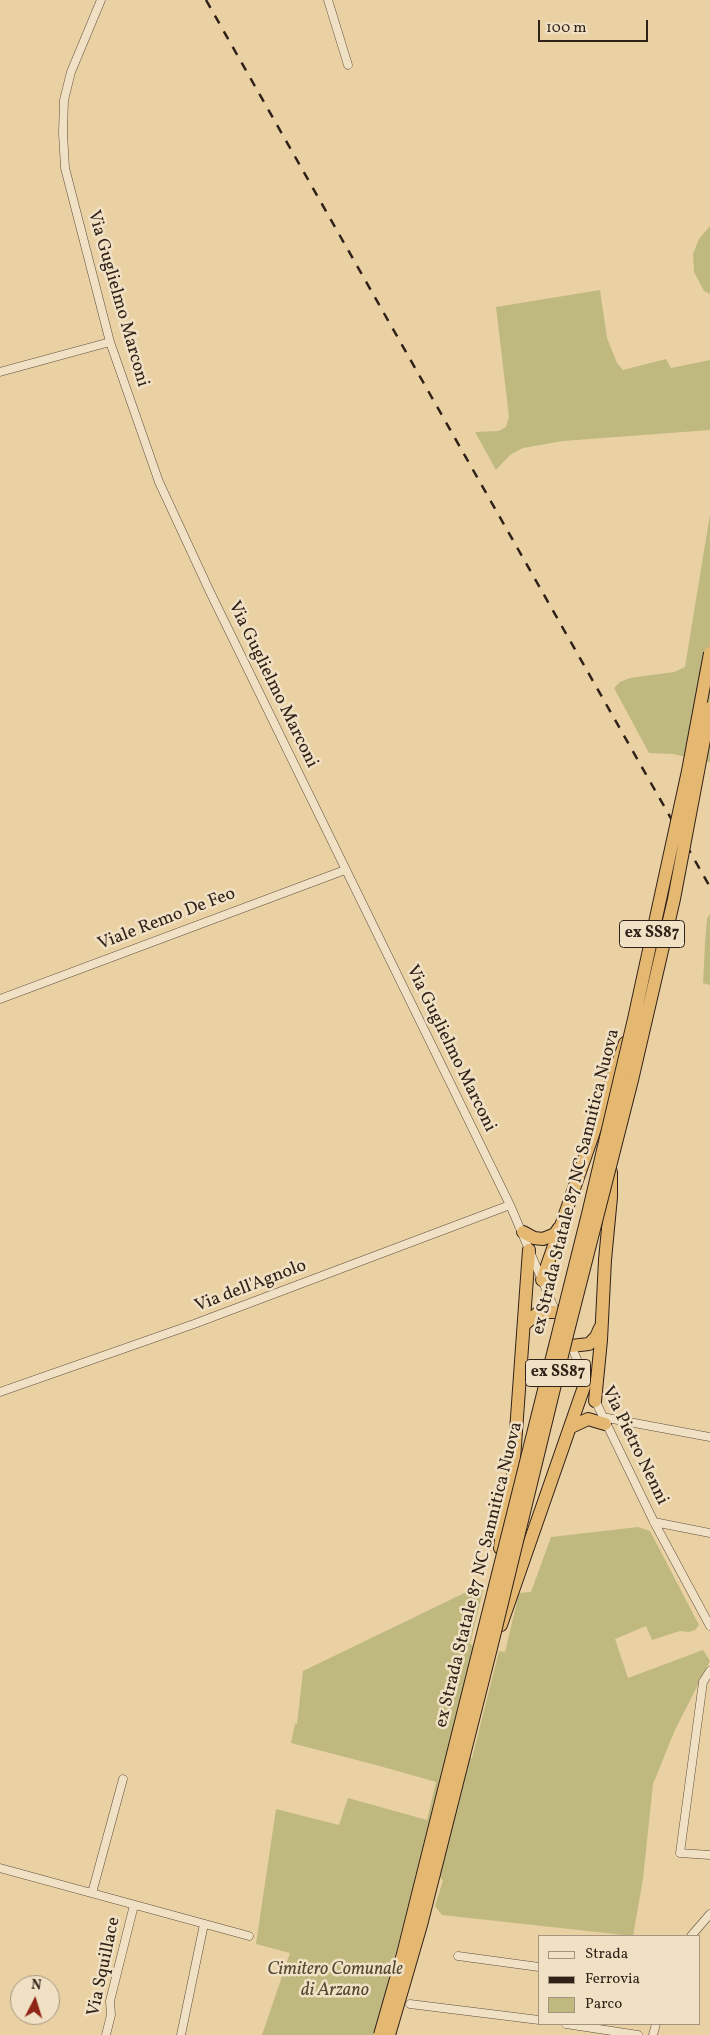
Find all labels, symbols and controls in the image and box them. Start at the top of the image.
scale bar [540,10,650,42]
text: 100 m [546,18,586,39]
street label: Via Guglielmo Marconi [81,208,153,390]
street label: Via Guglielmo Marconi [222,598,322,772]
street label: Viale Remo De Feo [95,884,239,956]
road number: ex SS87 [620,921,684,948]
street label: Via Guglielmo Marconi [400,962,500,1136]
street label: ex Strada Statale 87 NC Sannitica Nuova [528,1027,626,1337]
street label: Via dell'Agnolo [192,1256,310,1318]
road number: ex SS87 [526,1360,590,1386]
street label: Via Pietro Nenni [596,1383,672,1509]
street label: ex Strada Statale 87 NC Sannitica Nuova [431,1420,529,1730]
street label: Via Squillace [84,1915,126,2019]
legend [538,1935,700,2025]
text: Strada [585,1944,628,1965]
park label: Cimitero Comunale di Arzano [267,1960,403,2002]
text: Ferrovia [585,1969,640,1990]
north arrow [10,1975,60,2025]
text: N [30,1976,42,1995]
text: Parco [585,1994,622,2015]

